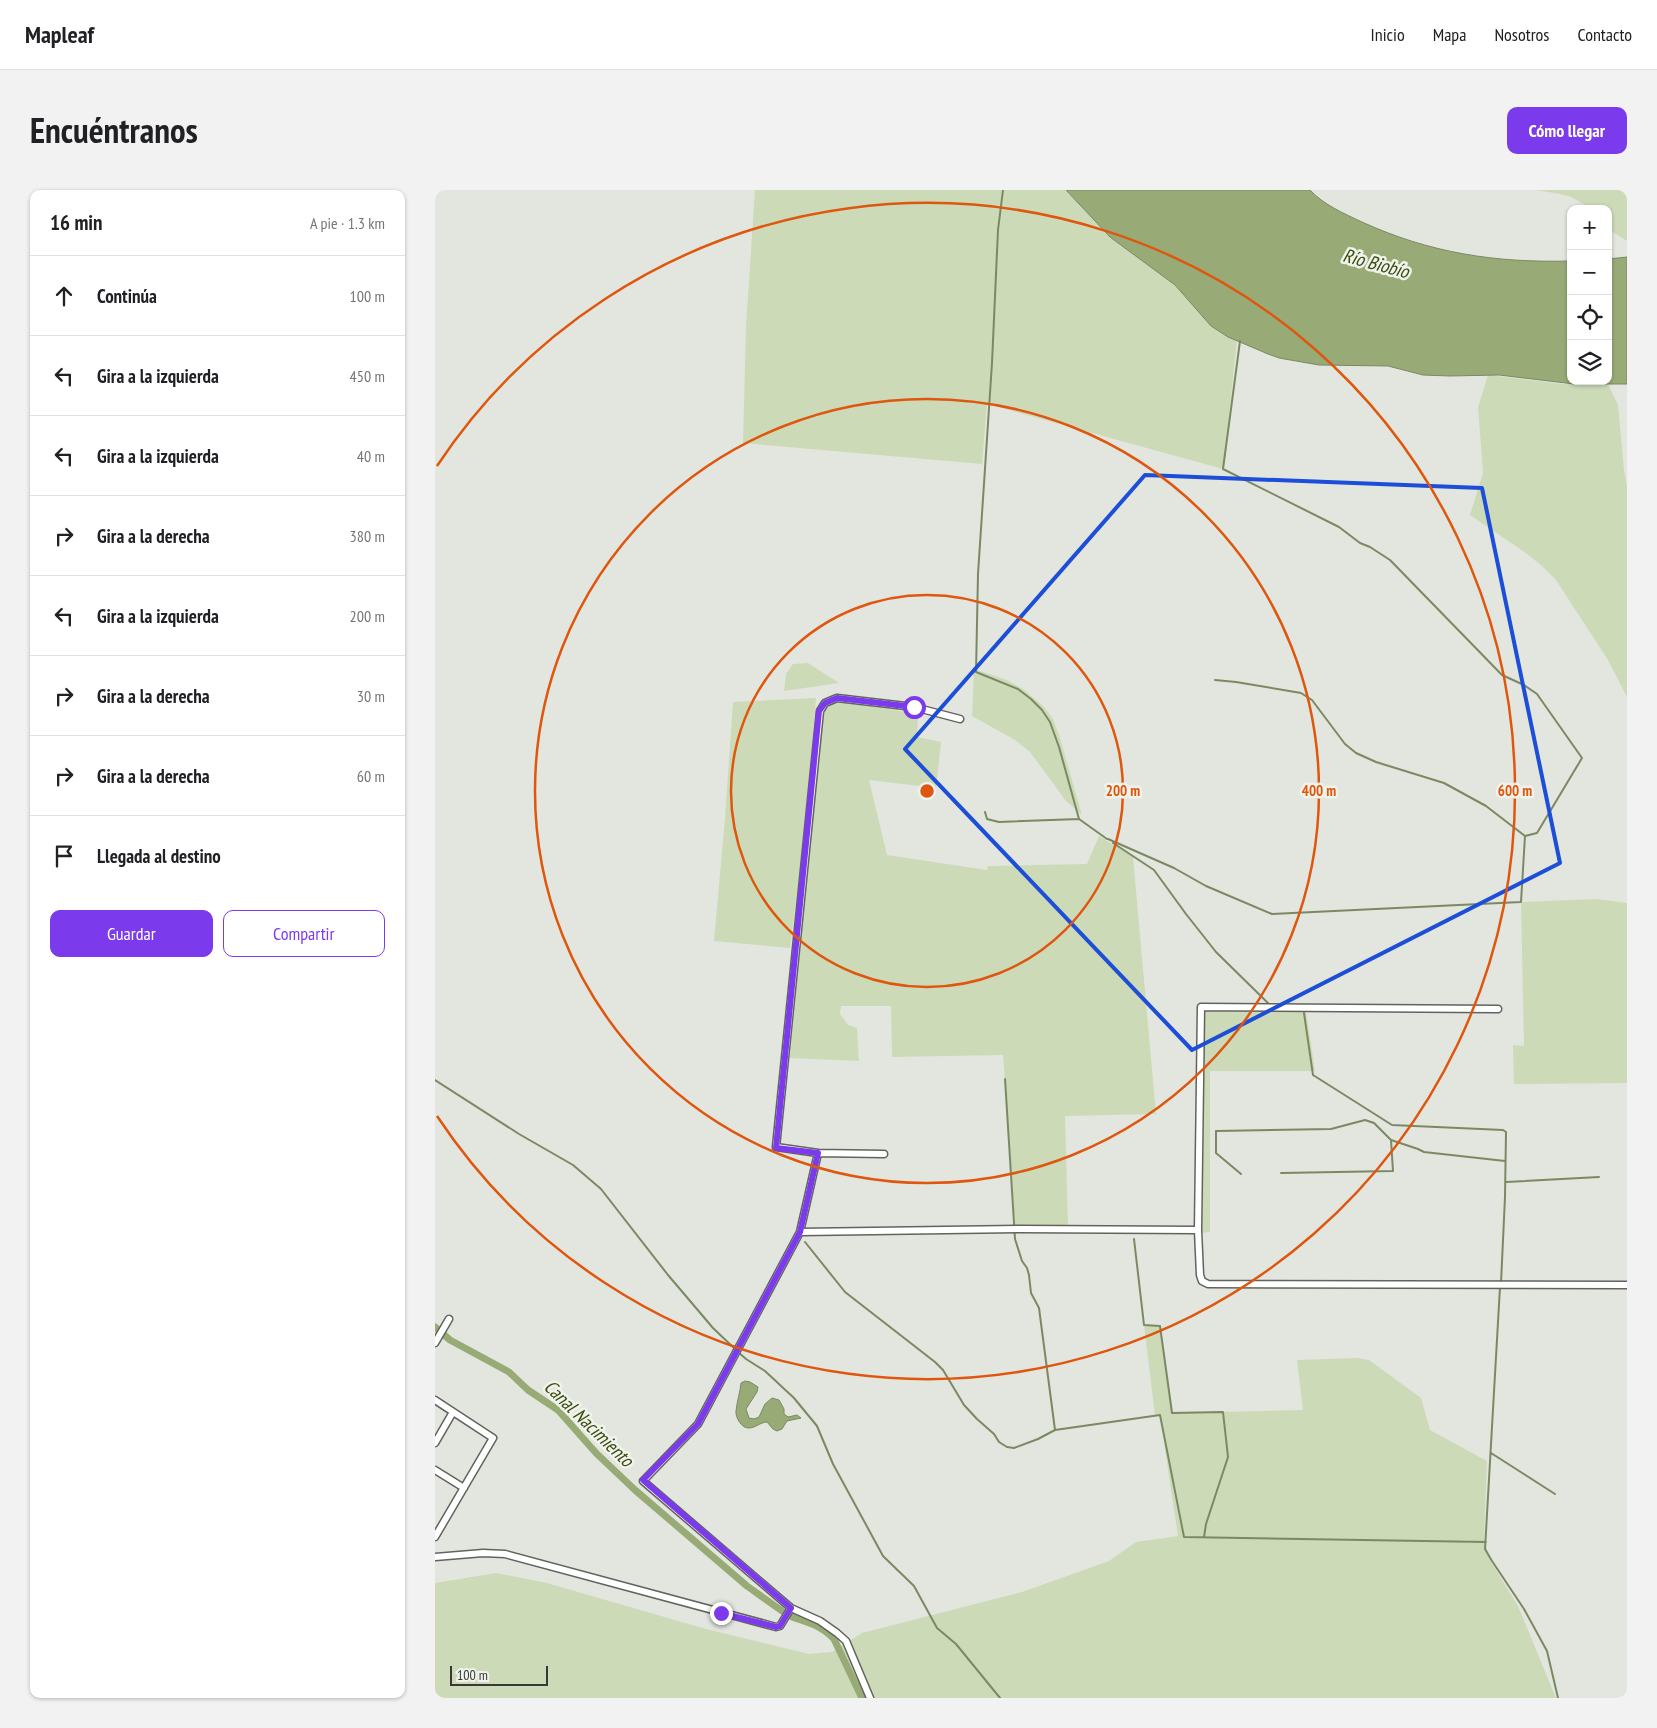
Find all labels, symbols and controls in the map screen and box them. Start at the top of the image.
text: Mapleaf [25,19,94,50]
text: Inicio [1371,23,1405,46]
text: Mapa [1433,23,1466,46]
text: Nosotros [1494,23,1549,46]
text: Contacto [1577,23,1632,46]
text: Encuéntranos [30,107,198,153]
button: Cómo llegar [1507,107,1627,154]
map controls [1567,205,1612,385]
button: + [1567,205,1612,250]
text: 16 min [50,209,102,236]
text: A pie · 1.3 km [310,213,385,233]
water label: Río Biobío [1340,243,1413,284]
button: − [1567,250,1612,295]
icon: ahead [50,282,78,310]
text: Continúa [97,284,157,308]
text: 100 m [350,286,385,306]
button: locate [1567,295,1612,340]
button: layers [1567,340,1612,385]
icon: left [50,362,78,390]
text: Gira a la izquierda [97,364,219,388]
text: 450 m [350,366,385,386]
icon: left [50,442,78,470]
text: Gira a la izquierda [97,444,219,468]
text: 40 m [357,446,385,466]
icon: right [50,522,78,550]
text: Gira a la derecha [97,524,210,548]
text: 380 m [350,526,385,546]
icon: left [50,602,78,630]
text: Gira a la izquierda [97,604,219,628]
text: 200 m [350,606,385,626]
icon: right [50,682,78,710]
text: Gira a la derecha [97,684,210,708]
text: 30 m [357,686,385,706]
route start [903,696,926,719]
icon: right [50,762,78,790]
text: Gira a la derecha [97,764,210,788]
text: 60 m [357,766,385,786]
text: 200 m [1106,781,1140,800]
text: 400 m [1302,781,1336,800]
text: 600 m [1498,781,1532,800]
centre of rings [918,782,936,800]
icon: arrive [50,842,78,870]
text: Llegada al destino [97,844,221,868]
button: Guardar [50,910,213,957]
button: Compartir [223,910,385,957]
water label: Canal Nacimiento [539,1374,640,1473]
route end [710,1602,733,1625]
scale bar [450,1663,547,1686]
text: 100 m [457,1666,488,1684]

